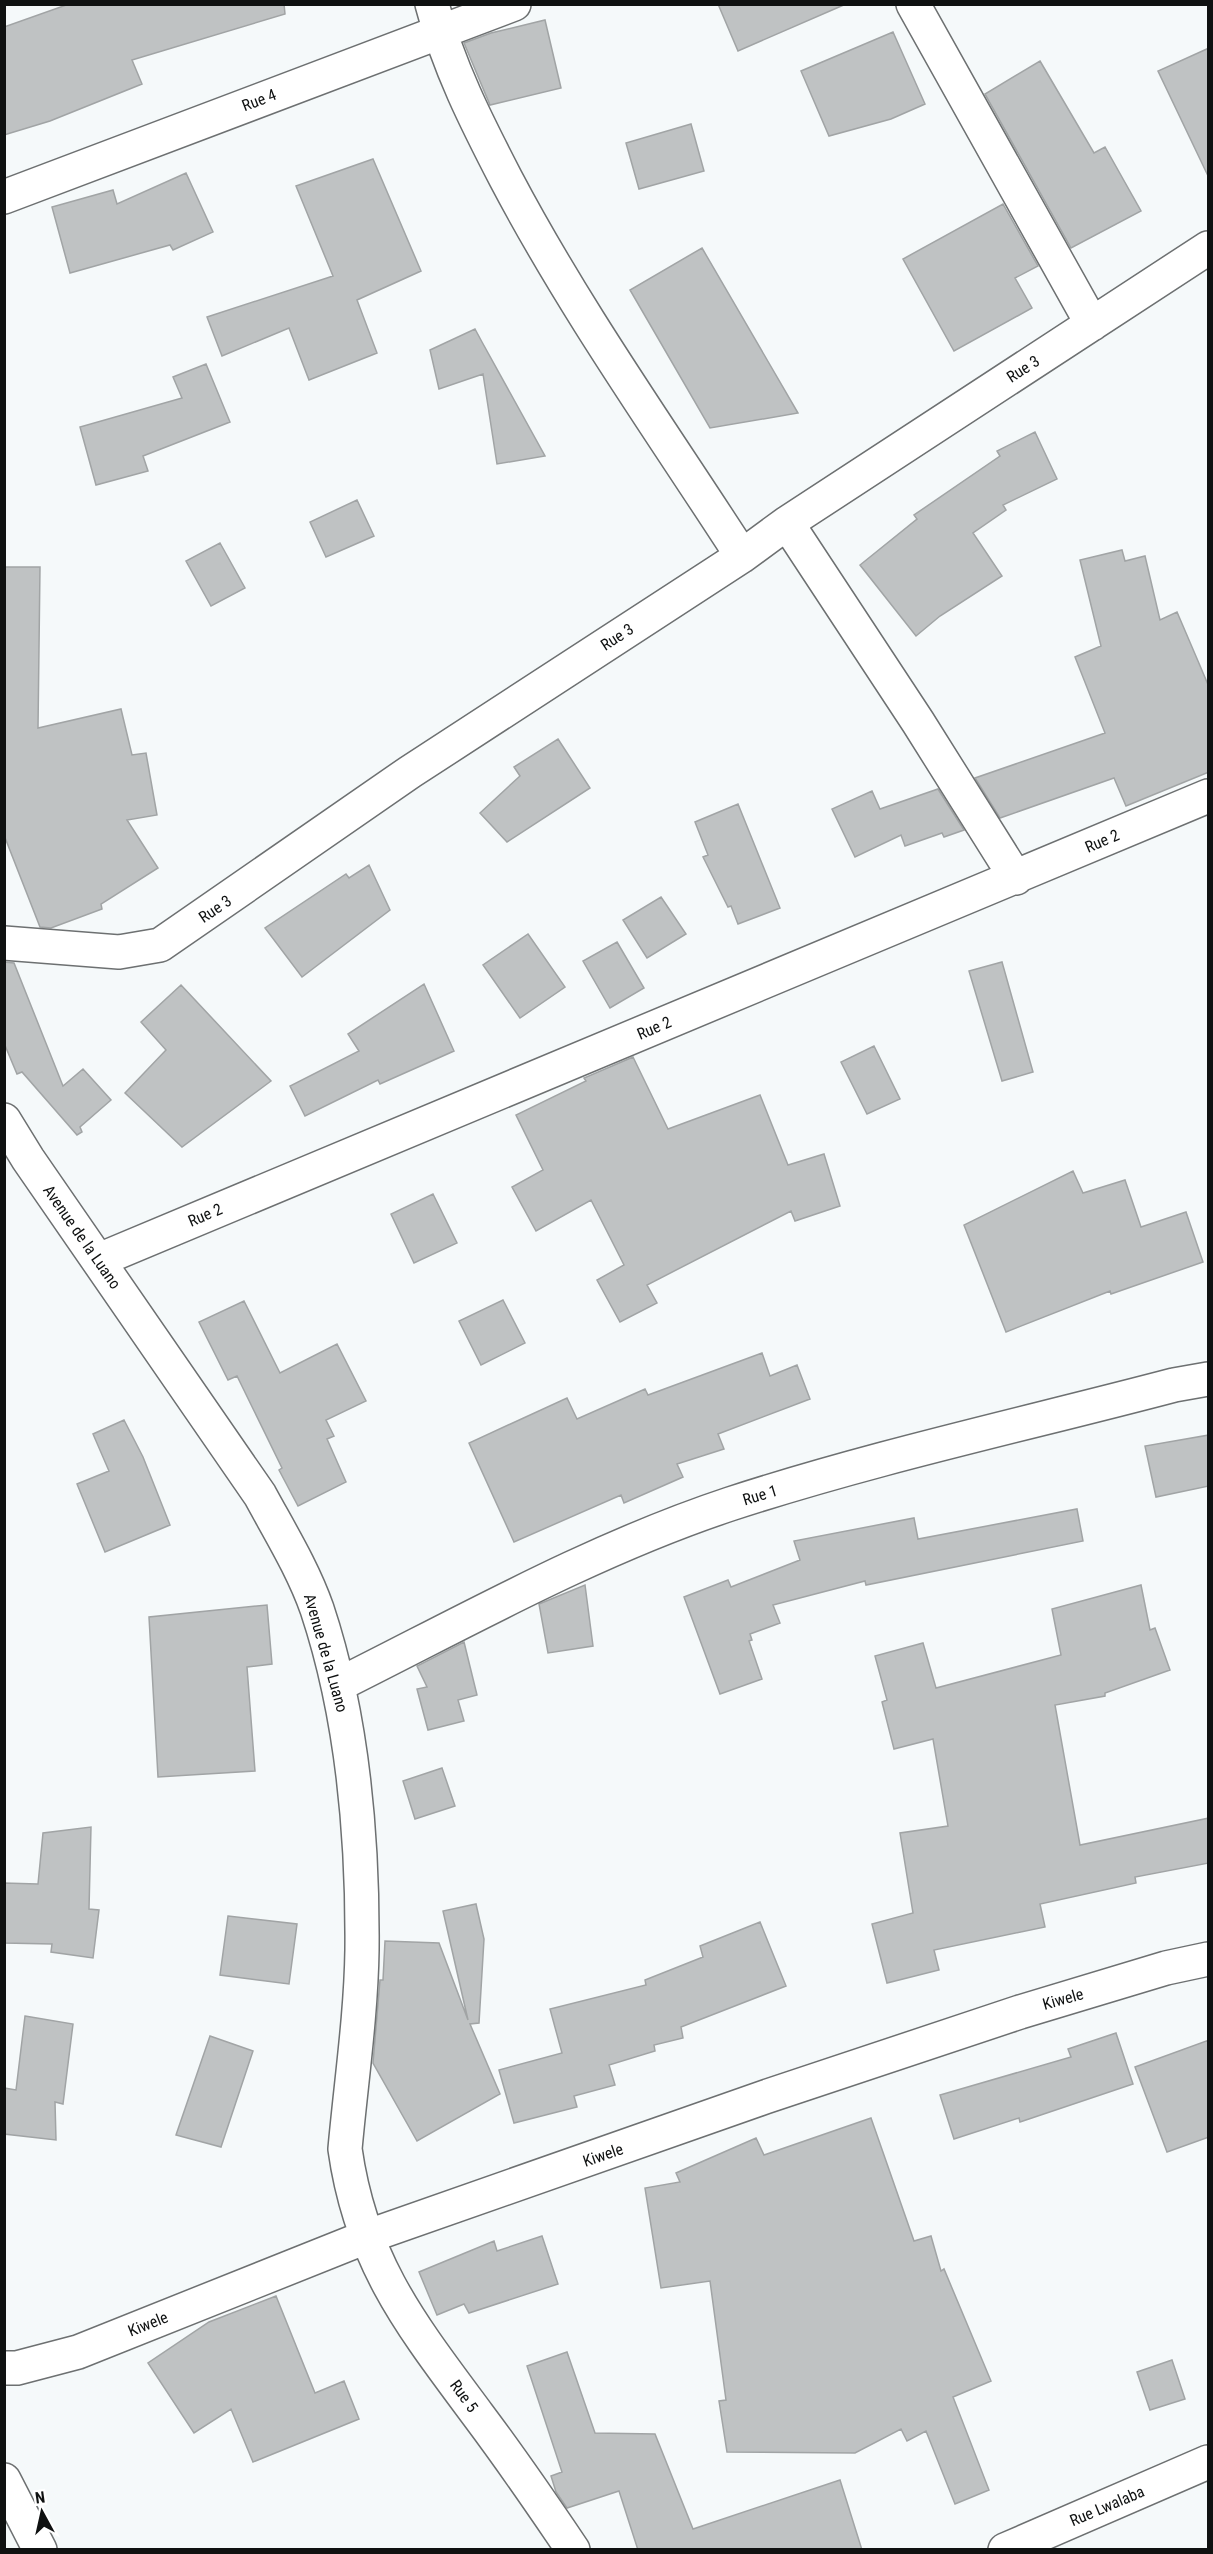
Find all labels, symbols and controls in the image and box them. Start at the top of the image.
street label: Rue 4 [239,85,279,115]
street label: Rue 3 [1003,351,1043,387]
street label: Rue 3 [597,619,637,655]
street label: Rue 2 [1082,825,1122,857]
street label: Rue 3 [195,891,235,927]
street label: Rue 2 [634,1012,674,1044]
street label: Avenue de la Luano [39,1181,125,1293]
street label: Rue 2 [185,1199,225,1231]
street label: Rue 1 [740,1481,780,1509]
street label: Avenue de la Luano [300,1592,352,1714]
street label: Kiwele [1040,1984,1086,2014]
street label: Kiwele [580,2139,626,2171]
street label: Kiwele [125,2307,171,2341]
street label: Rue 5 [446,2376,482,2416]
north arrow [12,2482,72,2542]
street label: Rue Lwalaba [1067,2482,1147,2530]
text: N [34,2488,46,2508]

